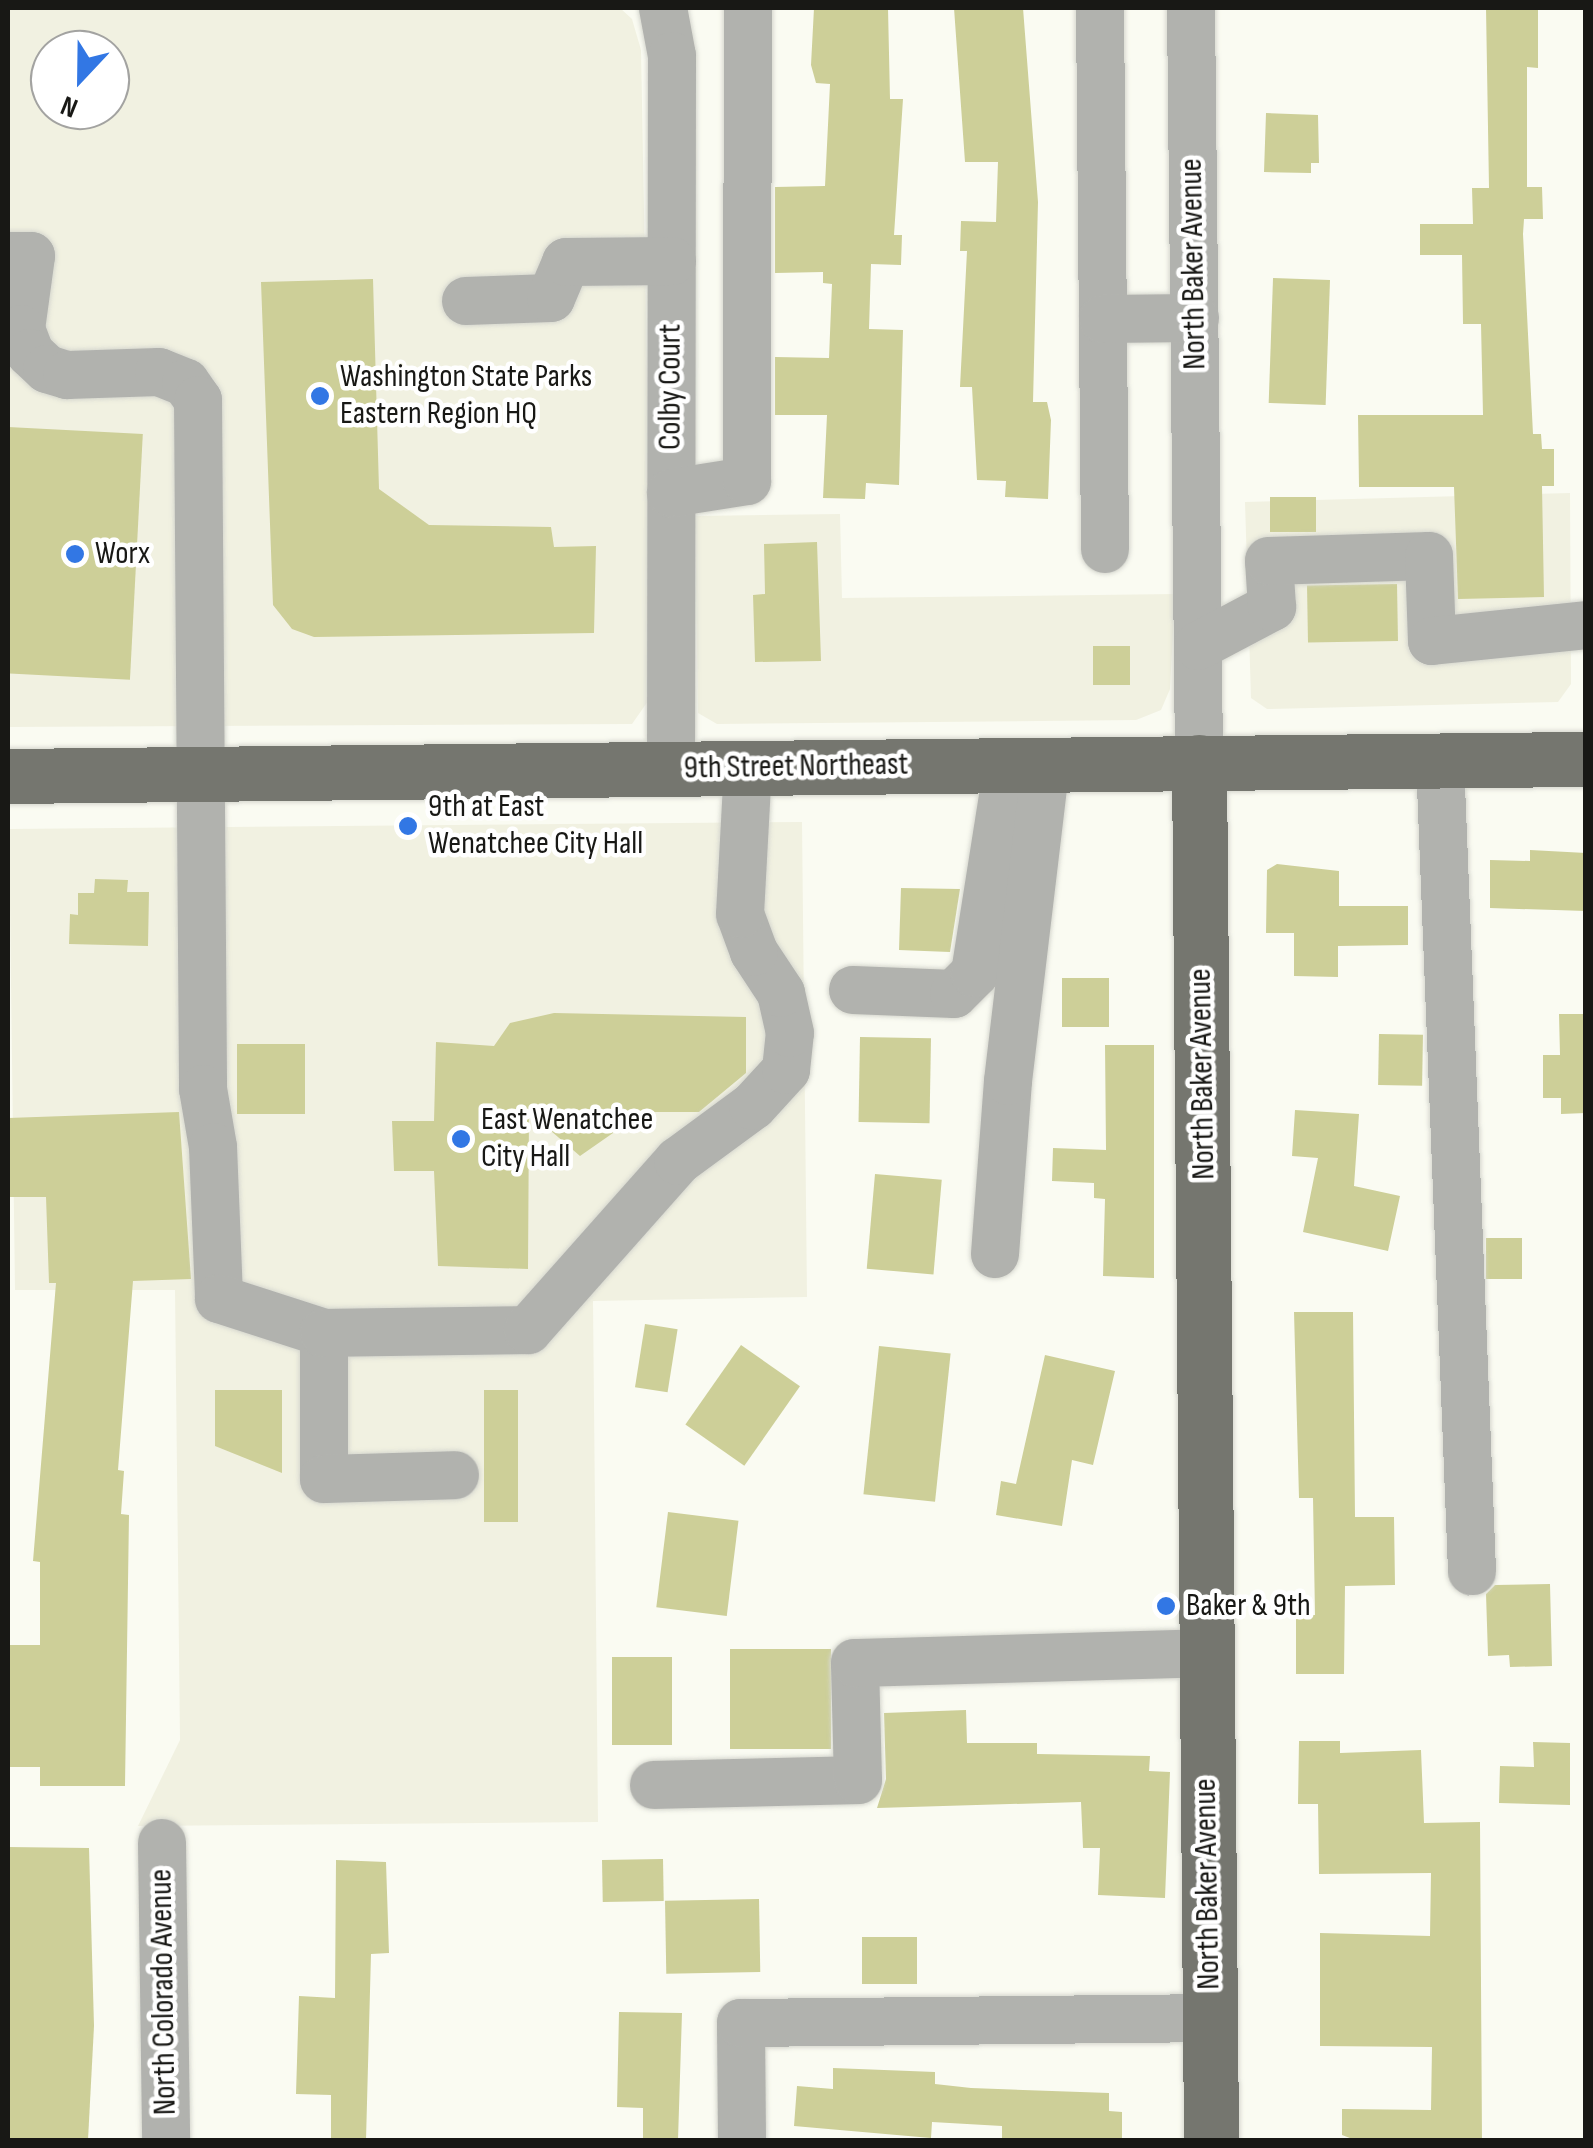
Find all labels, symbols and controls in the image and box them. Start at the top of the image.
north arrow [30,30,130,130]
text: N [56,88,82,125]
street label: North Baker Avenue [1173,158,1215,370]
street label: Colby Court [652,324,690,450]
place label: Washington State Parks Eastern Region HQ [340,359,592,434]
marker: Washington State Parks Eastern Region HQ [309,385,331,407]
place label: Worx [95,535,150,573]
marker: Worx [64,543,86,565]
street label: 9th Street Northeast [683,746,909,788]
place label: 9th at East Wenatchee City Hall [428,789,643,864]
marker: 9th at East Wenatchee City Hall [397,815,419,837]
street label: North Baker Avenue [1182,968,1224,1180]
place label: East Wenatchee City Hall [481,1102,653,1177]
marker: East Wenatchee City Hall [450,1128,472,1150]
place label: Baker & 9th [1186,1587,1311,1625]
marker: Baker & 9th [1155,1595,1177,1617]
street label: North Baker Avenue [1187,1778,1229,1990]
street label: North Colorado Avenue [143,1868,185,2116]

